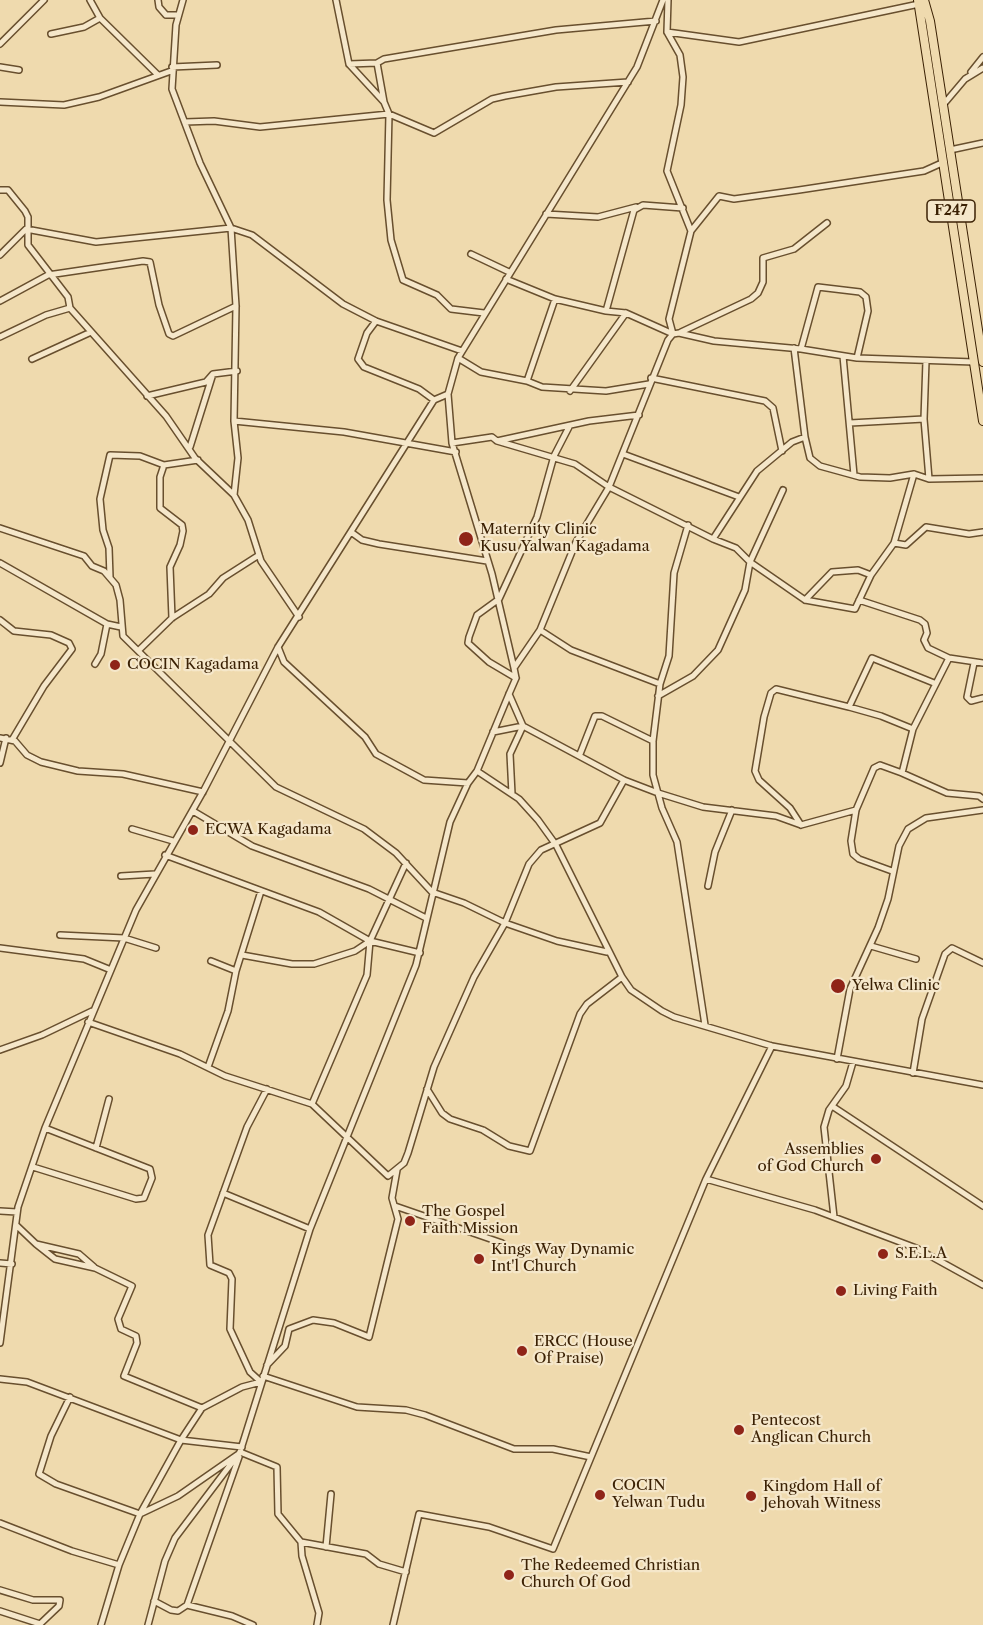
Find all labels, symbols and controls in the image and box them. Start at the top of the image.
road number: F247 [927,200,975,222]
place label: Maternity Clinic Kusu Yalwan Kagadama [480,521,650,556]
marker: Maternity Clinic Kusu Yalwan Kagadama [457,530,475,548]
place label: COCIN Kagadama [127,656,259,674]
marker: COCIN Kagadama [108,658,122,672]
place label: ECWA Kagadama [205,821,332,839]
marker: ECWA Kagadama [186,823,200,837]
marker: Yelwa Clinic [829,977,847,995]
place label: Yelwa Clinic [852,977,940,995]
place label: Assemblies of God Church [758,1141,864,1176]
marker: Assemblies of God Church [869,1152,883,1166]
place label: The Gospel Faith Mission [422,1203,518,1238]
marker: The Gospel Faith Mission [403,1214,417,1228]
place label: Kings Way Dynamic Int'l Church [491,1241,634,1276]
place label: S.E.L.A [895,1245,947,1263]
marker: S.E.L.A [876,1247,890,1261]
marker: Kings Way Dynamic Int'l Church [472,1252,486,1266]
place label: Living Faith [853,1282,938,1300]
marker: Living Faith [834,1284,848,1298]
place label: ERCC (House Of Praise) [534,1333,633,1368]
marker: ERCC (House Of Praise) [515,1344,529,1358]
place label: Pentecost Anglican Church [751,1412,871,1447]
marker: Pentecost Anglican Church [732,1423,746,1437]
place label: COCIN Yelwan Tudu [612,1477,705,1512]
place label: Kingdom Hall of Jehovah Witness [763,1478,881,1513]
marker: COCIN Yelwan Tudu [593,1488,607,1502]
marker: Kingdom Hall of Jehovah Witness [744,1489,758,1503]
place label: The Redeemed Christian Church Of God [521,1557,700,1592]
marker: The Redeemed Christian Church Of God [502,1568,516,1582]

